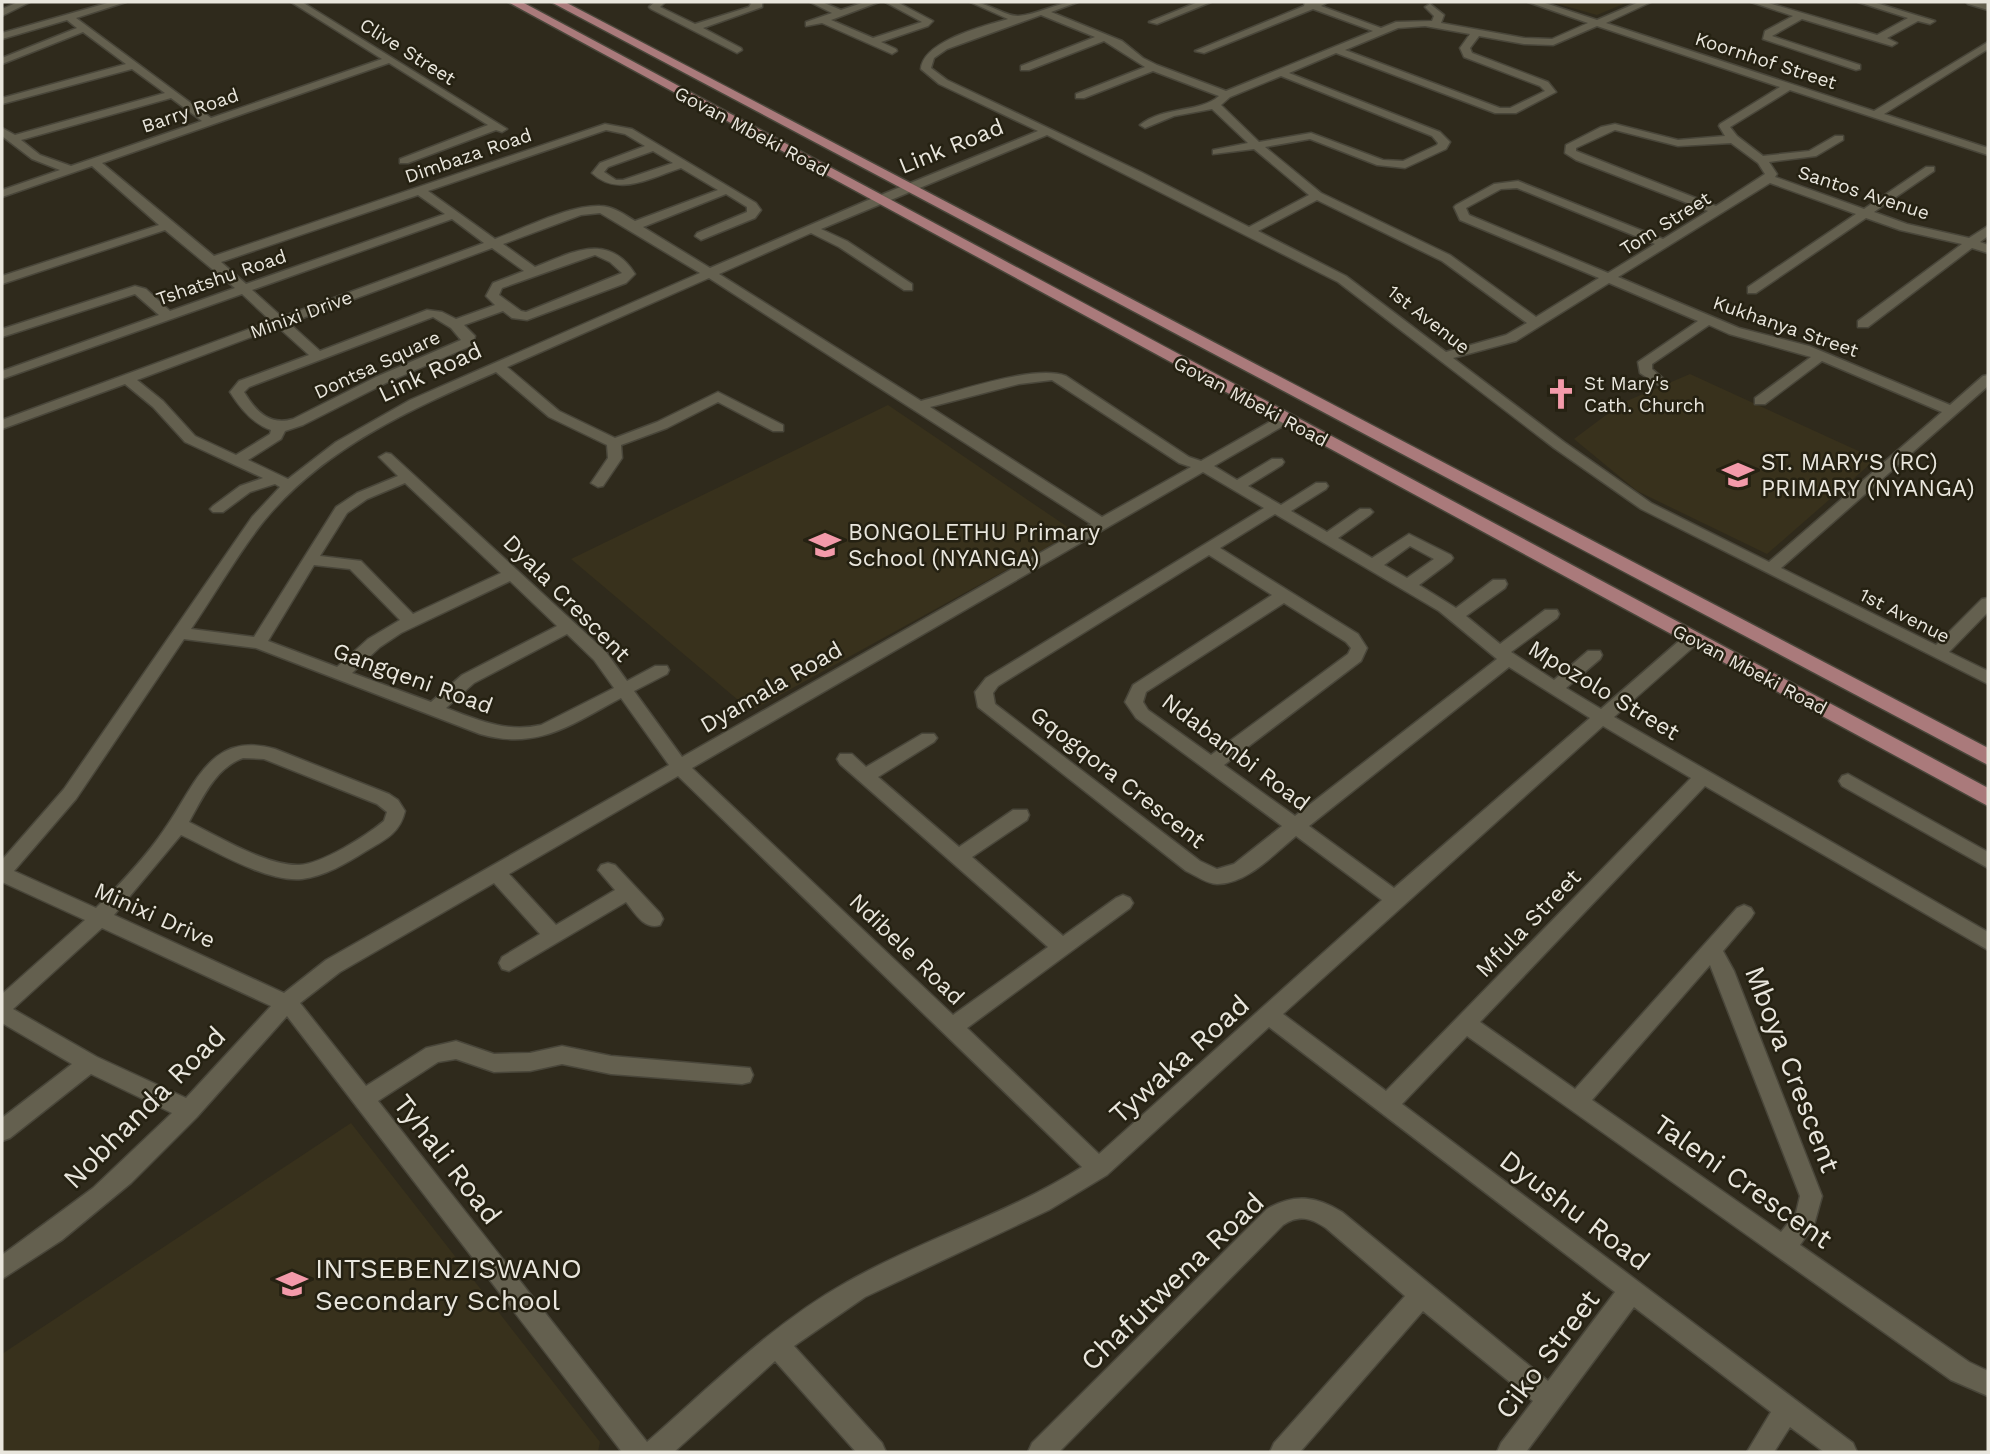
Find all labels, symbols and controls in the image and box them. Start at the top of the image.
street label: Clive Street [356,13,460,90]
street label: Koornhof Street [1692,27,1839,94]
street label: Govan Mbeki Road [671,81,833,182]
street label: Barry Road [139,83,242,138]
street label: Link Road [895,113,1008,180]
street label: Dimbaza Road [402,123,535,188]
street label: Santos Avenue [1795,160,1932,225]
street label: Tom Street [1616,186,1715,260]
street label: Tshatshu Road [153,244,289,311]
street label: 1st Avenue [1383,280,1475,359]
street label: Minixi Drive [247,285,355,344]
street label: Kukhanya Street [1710,291,1861,362]
street label: Dontsa Square [311,325,444,404]
street label: Link Road [374,337,486,408]
street label: Govan Mbeki Road [1170,351,1332,452]
place label: St Mary's Cath. Church [1584,372,1705,417]
church icon: St Mary's Cath. Church [1544,377,1578,411]
place label: ST. MARY'S (RC) PRIMARY (NYANGA) [1761,449,1975,502]
school or university icon: ST. MARY'S (RC) PRIMARY (NYANGA) [1721,458,1755,492]
place label: BONGOLETHU Primary School (NYANGA) [848,519,1100,572]
school or university icon: BONGOLETHU Primary School (NYANGA) [808,528,842,562]
street label: Dyala Crescent [498,529,636,668]
street label: 1st Avenue [1856,583,1954,648]
street label: Govan Mbeki Road [1669,619,1831,720]
street label: Mpozolo Street [1523,635,1684,746]
street label: Dyamala Road [695,636,847,739]
street label: Gangqeni Road [329,637,496,720]
street label: Ndabambi Road [1156,688,1315,817]
street label: Gqogqora Crescent [1025,701,1211,854]
street label: Mfula Street [1470,864,1587,983]
street label: Minixi Drive [90,877,219,954]
street label: Ndibele Road [844,888,970,1011]
street label: Mboya Crescent [1738,961,1847,1177]
street label: Tywaka Road [1103,988,1256,1131]
street label: Nobhanda Road [56,1019,232,1195]
street label: Tyhali Road [387,1088,509,1231]
street label: Taleni Crescent [1647,1107,1839,1256]
street label: Dyushu Road [1493,1143,1656,1277]
street label: Chafutwena Road [1074,1186,1271,1377]
place label: INTSEBENZISWANO Secondary School [315,1252,582,1317]
school or university icon: INTSEBENZISWANO Secondary School [275,1267,309,1301]
street label: Ciko Street [1488,1283,1607,1425]

